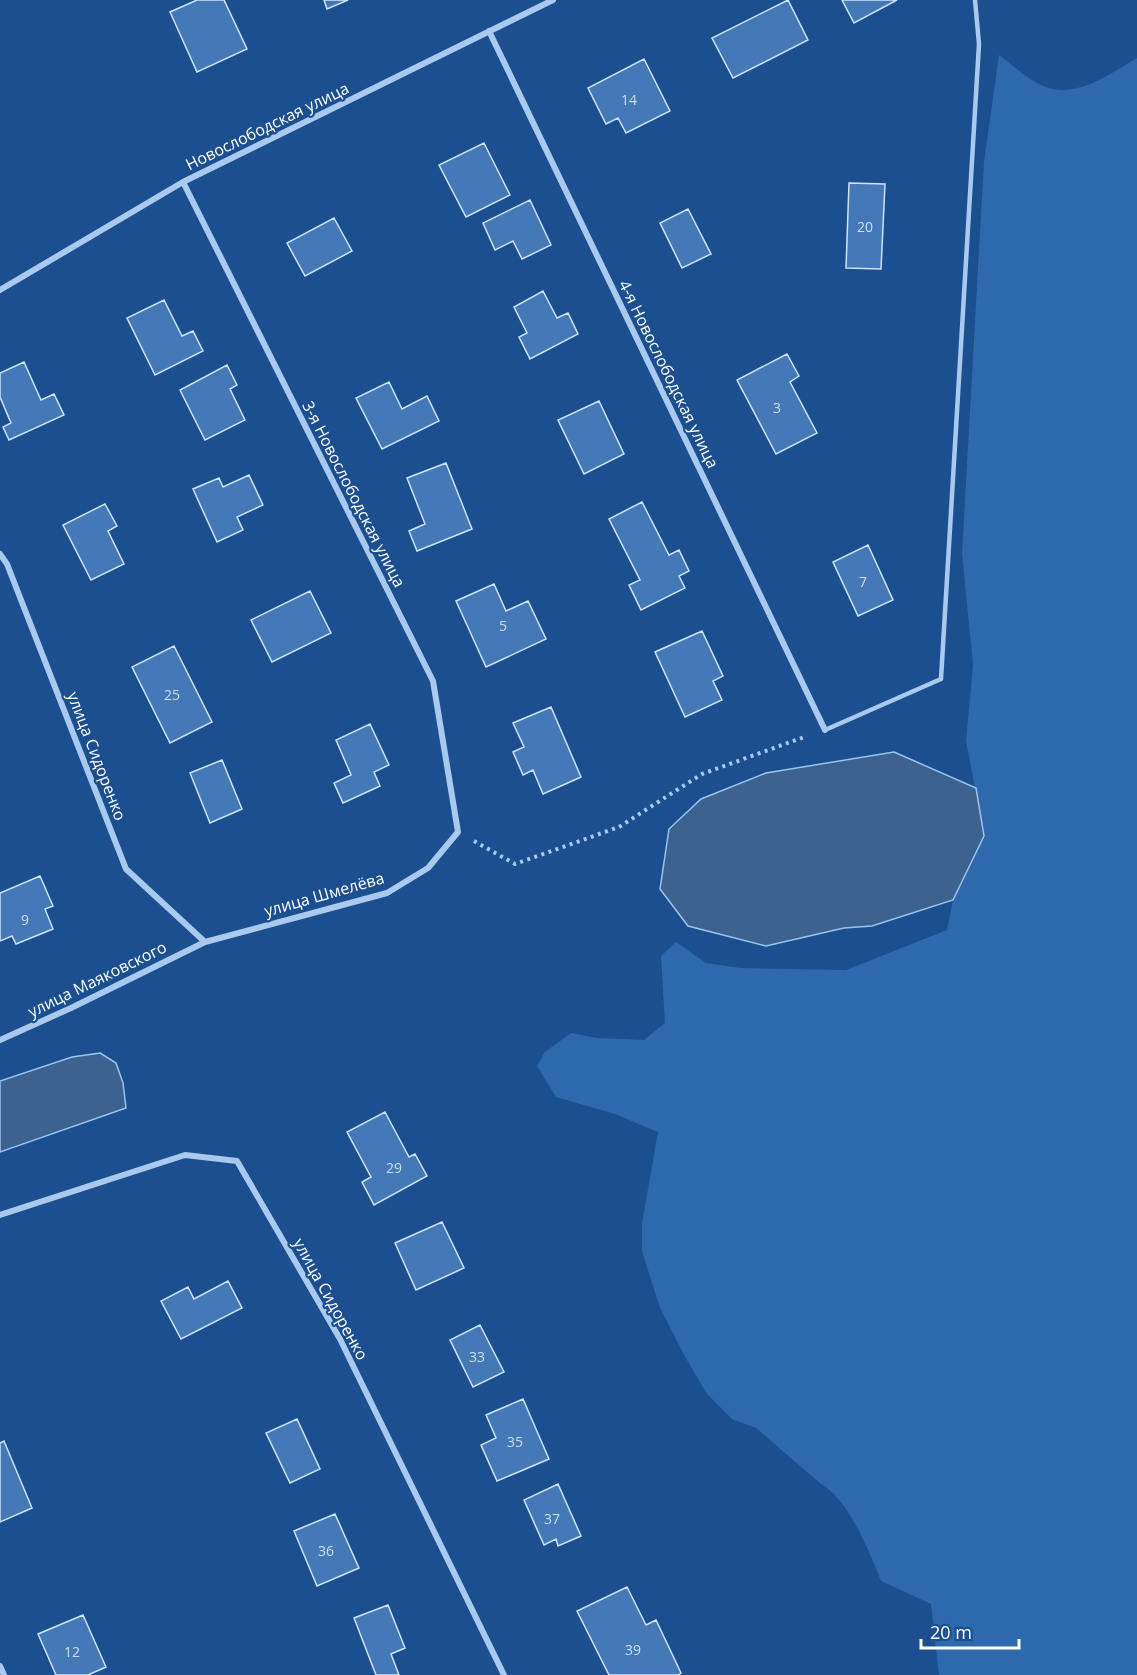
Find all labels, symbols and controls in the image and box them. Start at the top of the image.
street label: Новослободская улица [182,77,352,175]
house number: 14 [621,90,637,109]
house number: 20 [857,217,873,236]
street label: 4-я Новослободская улица [614,276,724,472]
street label: 3-я Новослободская улица [297,397,411,591]
house number: 3 [773,398,781,417]
house number: 7 [859,572,867,591]
house number: 5 [499,616,507,635]
house number: 25 [164,685,180,704]
street label: улица Сидоренко [62,688,132,824]
street label: улица Шмелёва [261,866,387,922]
house number: 9 [21,910,29,929]
street label: улица Маяковского [24,936,170,1022]
house number: 29 [386,1158,402,1177]
street label: улица Сидоренко [288,1234,374,1364]
house number: 33 [469,1347,485,1366]
house number: 35 [507,1432,523,1451]
house number: 37 [544,1509,560,1528]
house number: 36 [318,1541,334,1560]
scale bar [921,1612,1018,1650]
text: 20 m [930,1620,972,1644]
house number: 39 [625,1640,641,1659]
house number: 12 [64,1642,80,1661]

